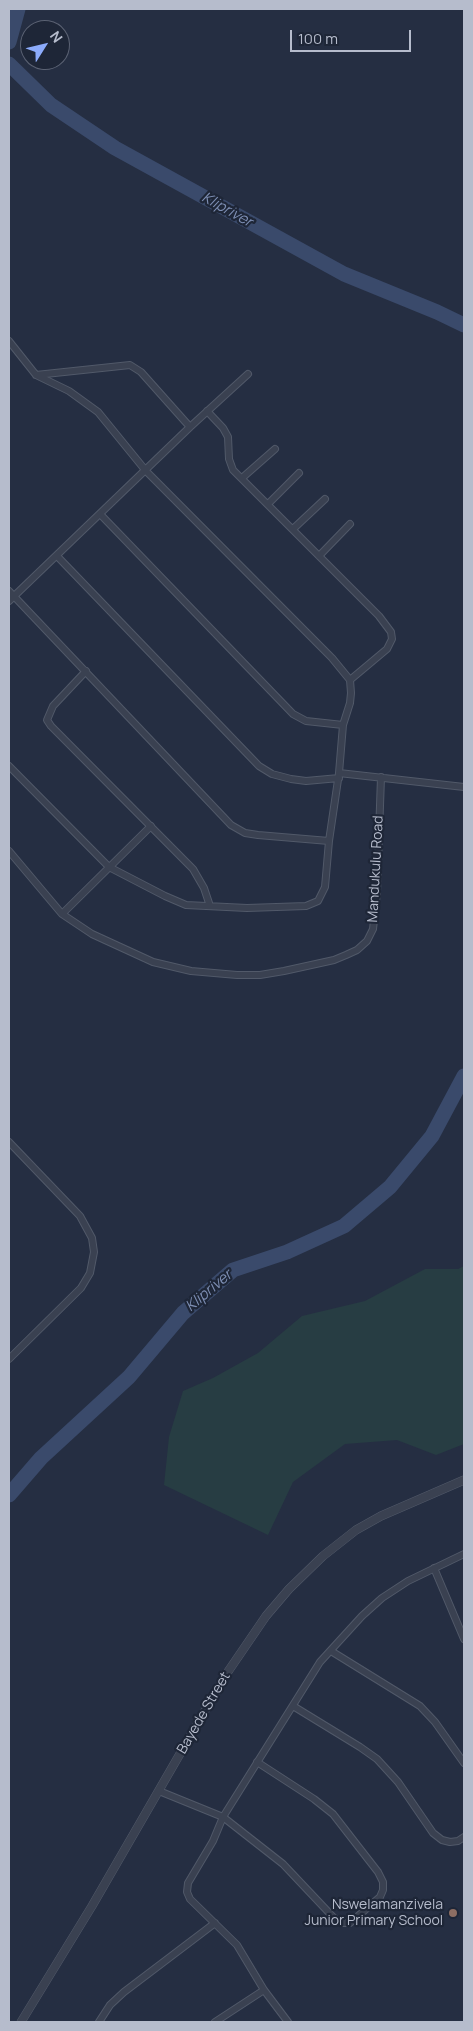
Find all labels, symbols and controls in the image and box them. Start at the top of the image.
north arrow [20,20,70,70]
scale bar [293,20,414,52]
text: N [46,27,67,46]
text: 100 m [298,28,338,49]
water label: Klipriver [199,189,255,231]
street label: Mandukulu Road [365,815,387,923]
water label: Klipriver [182,1266,236,1316]
street label: Bayede Street [174,1669,234,1757]
place label: Nswelamanzivela Junior Primary School [304,1897,443,1930]
marker: Nswelamanzivela Junior Primary School [447,1907,459,1919]

